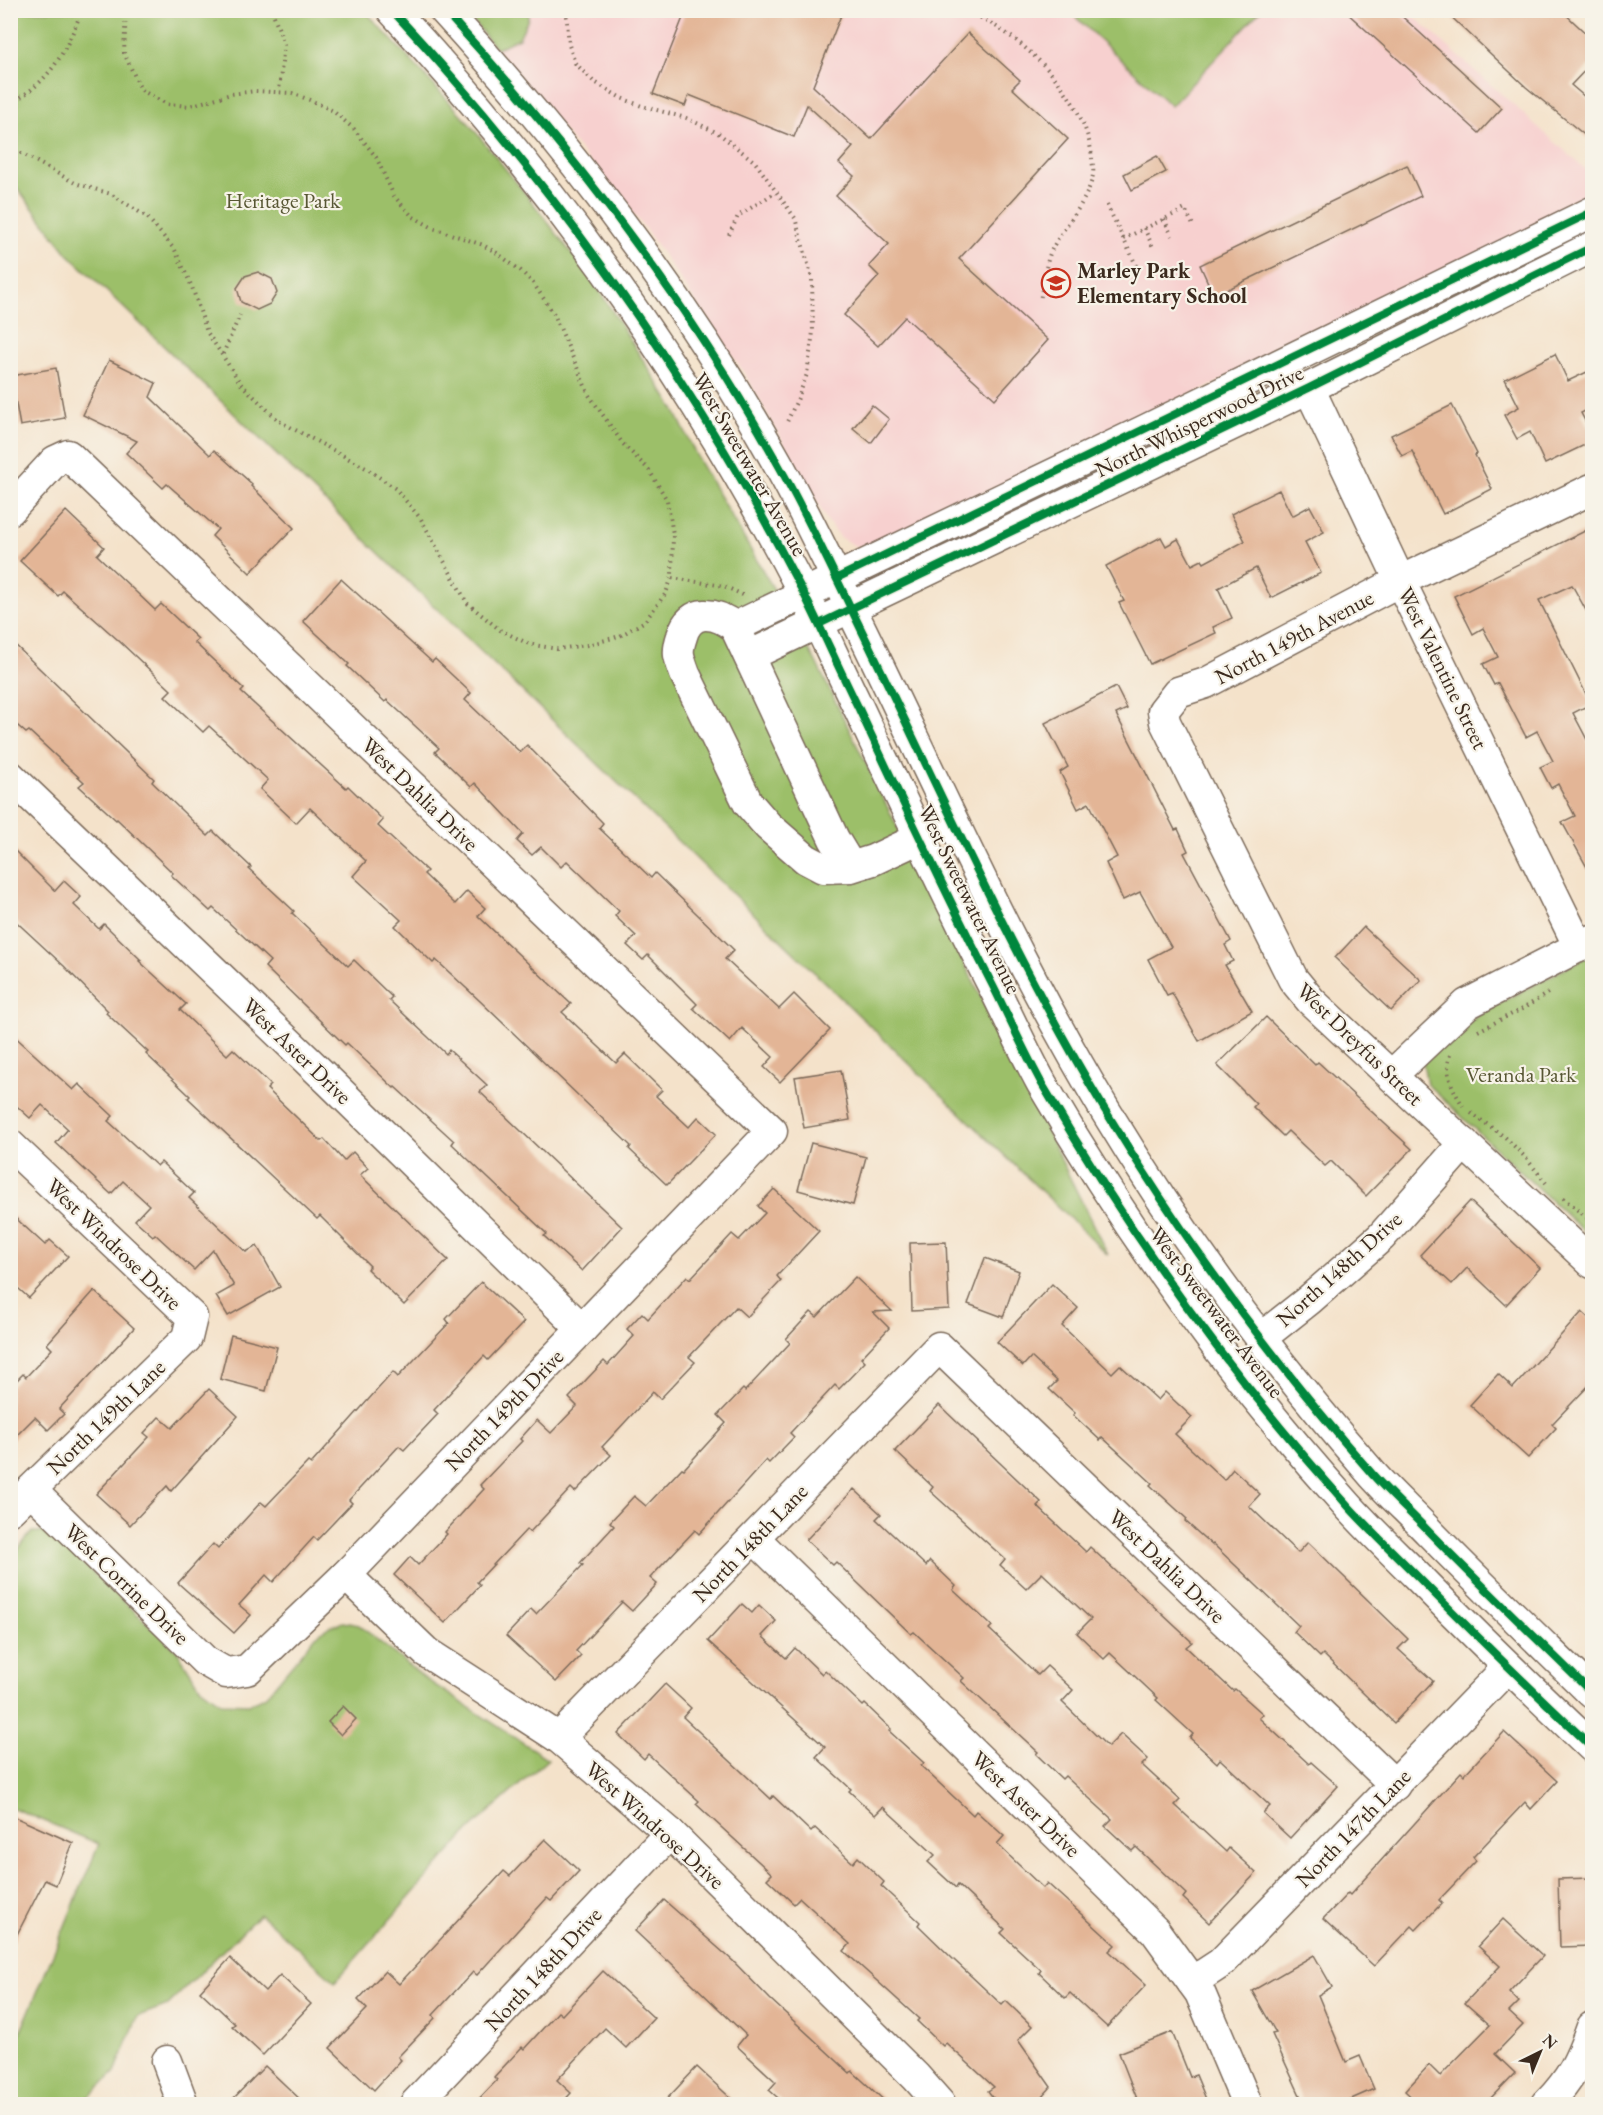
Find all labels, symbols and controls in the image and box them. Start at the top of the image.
park label: Heritage Park [226,186,341,215]
place label: Marley Park Elementary School [1077,256,1247,310]
school or university icon: Marley Park Elementary School [1040,267,1072,299]
street label: North Whisperwood Drive [1090,358,1308,484]
street label: West Sweetwater Avenue [686,367,815,561]
street label: West Valentine Street [1391,582,1495,754]
street label: North 149th Avenue [1210,583,1379,691]
street label: West Dahlia Drive [355,731,485,858]
street label: West Sweetwater Avenue [911,799,1029,999]
street label: West Dreyfus Street [1290,976,1430,1112]
street label: West Aster Drive [236,991,358,1111]
park label: Veranda Park [1466,1060,1577,1089]
street label: West Windrose Drive [40,1172,188,1317]
street label: North 148th Drive [1270,1205,1408,1333]
street label: West Sweetwater Avenue [1143,1220,1291,1404]
street label: North 149th Drive [438,1342,570,1477]
street label: North 149th Lane [40,1353,172,1481]
street label: North 148th Lane [686,1477,814,1609]
street label: West Dahlia Drive [1102,1503,1232,1630]
street label: West Corrine Drive [58,1517,196,1651]
street label: West Aster Drive [965,1744,1087,1864]
street label: West Windrose Drive [579,1755,731,1896]
street label: North 147th Lane [1289,1762,1417,1894]
street label: North 148th Drive [478,1900,608,2037]
north arrow [1510,2022,1570,2082]
text: N [1538,2029,1562,2054]

